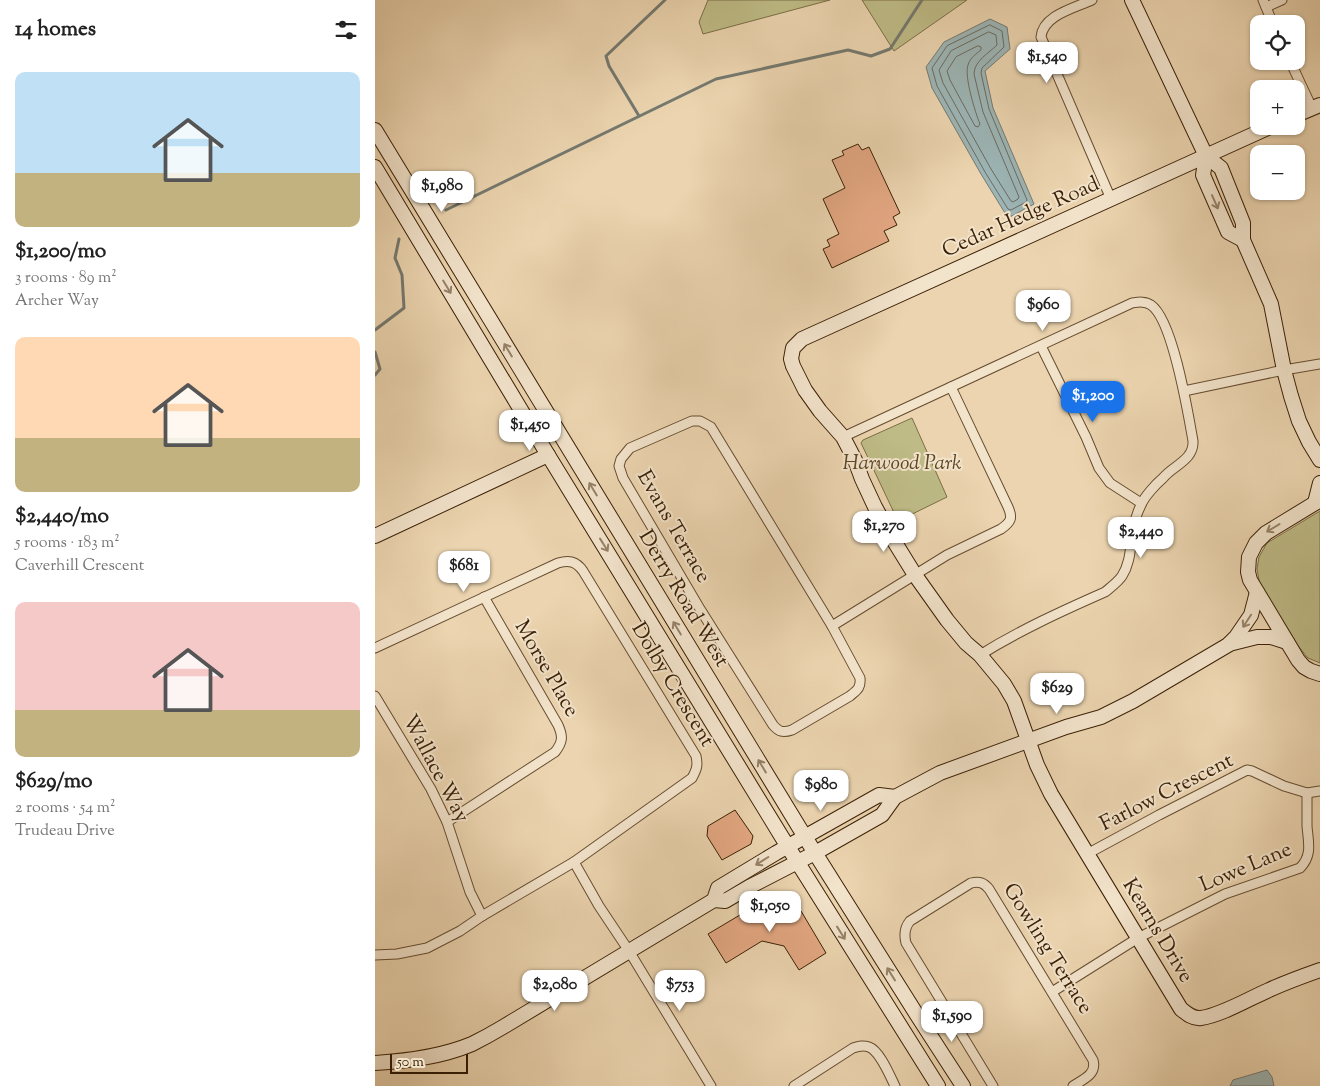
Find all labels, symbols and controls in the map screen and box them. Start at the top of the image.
text: 14 homes [15,15,96,45]
map controls [1250,15,1305,200]
button: locate [1250,15,1305,70]
icon: filters [332,16,360,44]
pin: $1,540 [1006,42,1088,84]
text: $1,540 [1027,46,1067,69]
button: + [1250,80,1305,135]
icon: home [143,105,233,195]
button: − [1250,145,1305,200]
pin: $1,980 [401,170,483,213]
street label: Cedar Hedge Road [938,170,1105,266]
text: $1,980 [421,175,463,198]
one-way arrow [1211,194,1220,209]
text: $1,200/mo [15,237,106,267]
text: 3 rooms · 89 m² [15,267,117,290]
one-way arrow [442,279,452,293]
text: Archer Way [15,290,99,313]
pin: $960 [1013,290,1073,332]
text: $960 [1027,294,1059,317]
one-way arrow [503,344,513,358]
icon: home [143,370,233,460]
pin: $1,200 [1052,380,1134,423]
text: $1,200 [1072,385,1114,408]
pin: $1,450 [489,410,571,452]
text: $1,450 [510,414,550,437]
park label: Harwood Park [843,449,962,479]
street label: Evans Terrace [629,465,717,589]
one-way arrow [587,482,597,496]
text: $2,440/mo [15,502,109,532]
pin: $1,270 [843,510,925,553]
text: $1,270 [863,515,905,538]
pin: $2,440 [1100,516,1182,559]
text: $2,440 [1119,521,1163,544]
one-way arrow [1267,524,1281,534]
street label: Derry Road West [630,525,736,673]
text: 5 rooms · 183 m² [15,532,120,555]
one-way arrow [599,538,609,552]
pin: $681 [434,550,494,593]
text: Caverhill Crescent [15,555,144,578]
text: $681 [449,555,479,578]
one-way arrow [1242,614,1252,628]
street label: Morse Place [506,615,586,723]
street label: Dolby Crescent [623,617,721,753]
one-way arrow [672,621,682,635]
icon: home [143,635,233,725]
pin: $629 [1027,672,1087,715]
text: $629 [1041,677,1073,700]
street label: Wallace Way [394,710,476,829]
street label: Farlow Crescent [1095,746,1239,840]
one-way arrow [756,760,766,774]
text: $629/mo [15,767,92,797]
pin: $980 [791,770,851,812]
text: $980 [805,774,837,797]
text: 2 rooms · 54 m² [15,797,115,820]
text: Trudeau Drive [15,820,115,843]
street label: Lowe Lane [1195,835,1297,901]
one-way arrow [756,856,770,866]
street label: Kearns Drive [1114,873,1200,989]
street label: Gowling Terrace [995,878,1099,1020]
pin: $1,050 [729,890,811,933]
text: $1,050 [750,895,790,918]
one-way arrow [837,925,847,939]
one-way arrow [886,967,896,981]
pin: $2,080 [514,970,596,1012]
pin: $753 [650,970,710,1012]
text: $2,080 [533,974,577,997]
text: $753 [666,974,694,997]
pin: $1,590 [911,1000,993,1043]
text: $1,590 [932,1005,972,1028]
scale bar [390,1051,467,1074]
text: 50 m [397,1053,424,1073]

